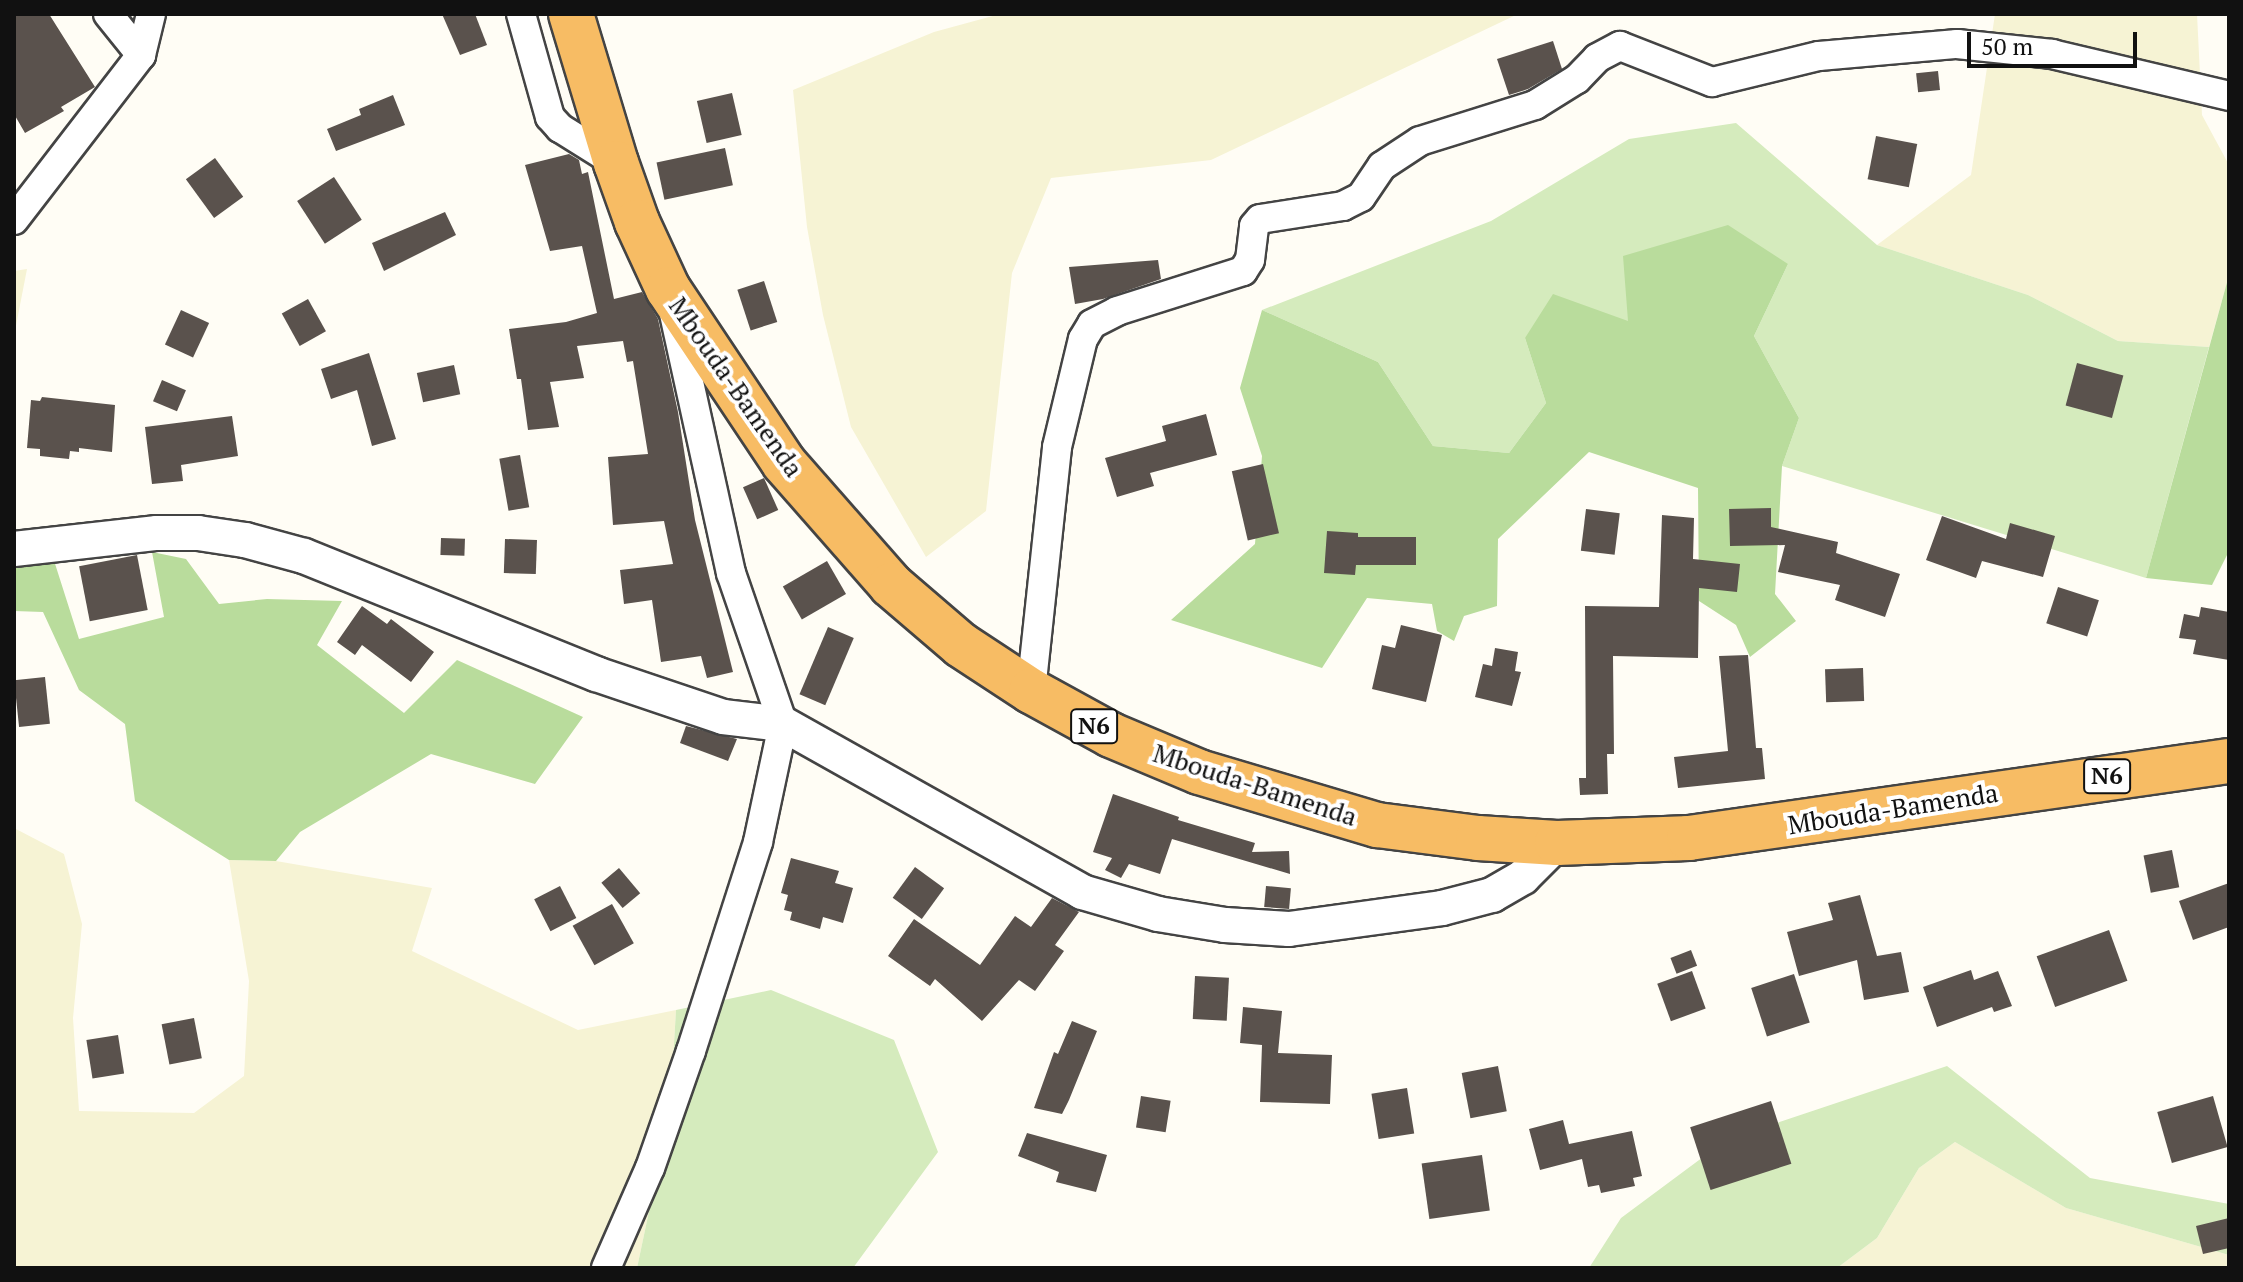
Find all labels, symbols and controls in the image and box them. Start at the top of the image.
scale bar [1971,16,2141,66]
text: 50 m [1981,30,2033,62]
street label: Mbouda-Bamenda [662,291,810,483]
road number: N6 [1070,706,1118,746]
street label: Mbouda-Bamenda [1149,737,1361,833]
road number: N6 [2083,756,2131,796]
street label: Mbouda-Bamenda [1786,777,2000,841]

